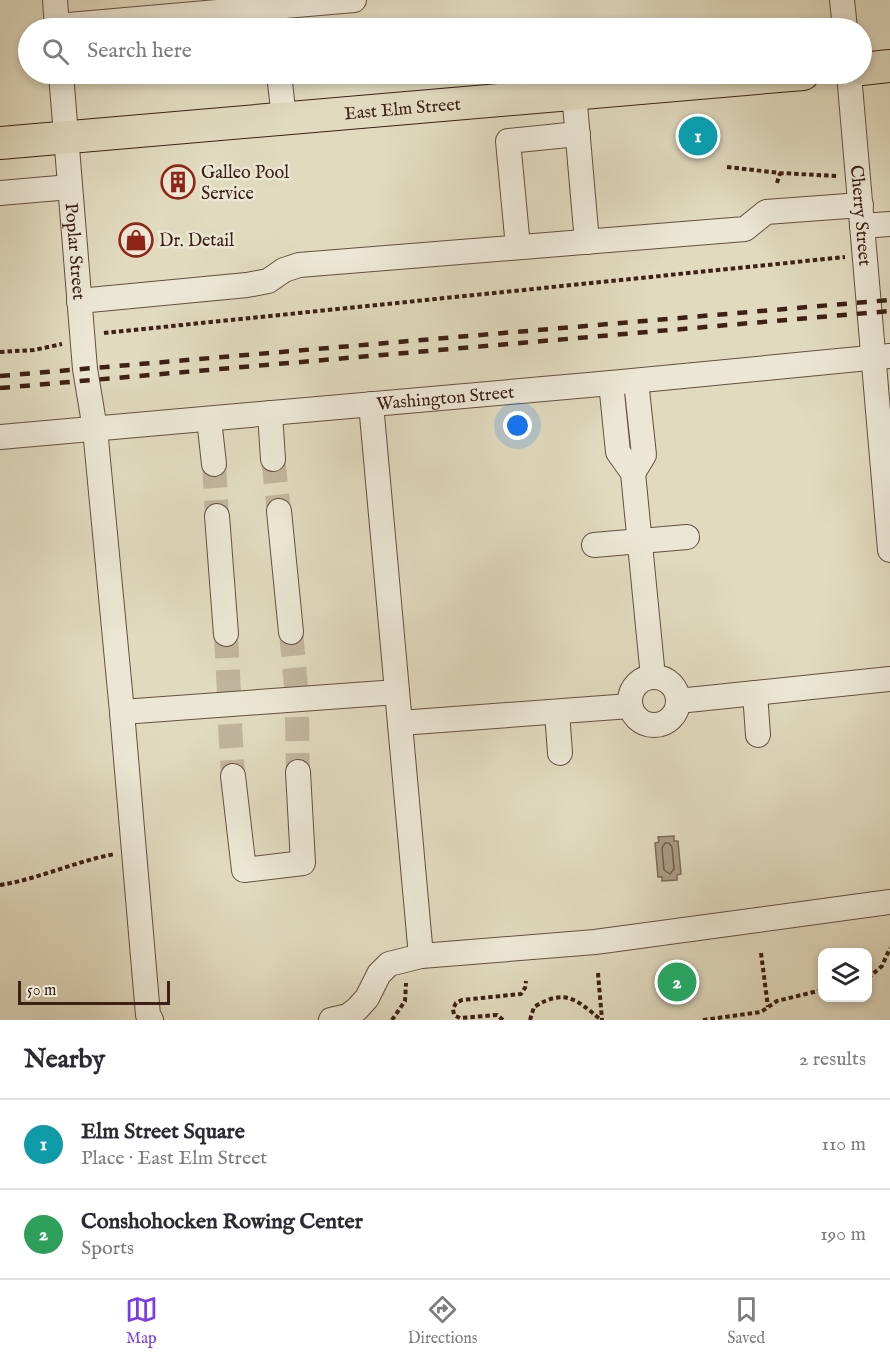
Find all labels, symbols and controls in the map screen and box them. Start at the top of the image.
search box [18,18,872,84]
icon: search [39,35,72,68]
text: Search here [87,37,192,65]
street label: East Elm Street [344,93,462,126]
pin: 1 [678,114,718,158]
place label: Galleo Pool Service [201,162,289,206]
building icon: Galleo Pool Service [160,164,196,200]
street label: Cherry Street [844,164,876,267]
street label: Poplar Street [59,202,89,301]
shop icon: Dr. Detail [118,222,154,258]
place label: Dr. Detail [159,230,234,253]
street label: Washington Street [376,382,515,417]
your location [503,411,532,440]
map controls [818,948,872,1002]
button: layers [818,948,872,1002]
pin: 2 [658,960,696,1004]
scale bar [18,978,170,1006]
text: 50 m [27,981,56,1001]
text: Nearby [24,1043,105,1076]
text: 2 results [799,1047,866,1072]
text: Elm Street Square [81,1118,245,1146]
text: 1 [40,1132,47,1157]
text: 110 m [822,1132,866,1157]
text: Place · East Elm Street [81,1146,267,1171]
text: Conshohocken Rowing Center [81,1208,363,1236]
text: 2 [39,1222,48,1247]
text: 190 m [820,1222,866,1247]
text: Sports [81,1236,134,1261]
tab: Map [125,1293,158,1349]
tab: Directions [408,1293,477,1349]
tab: Saved [727,1293,765,1349]

